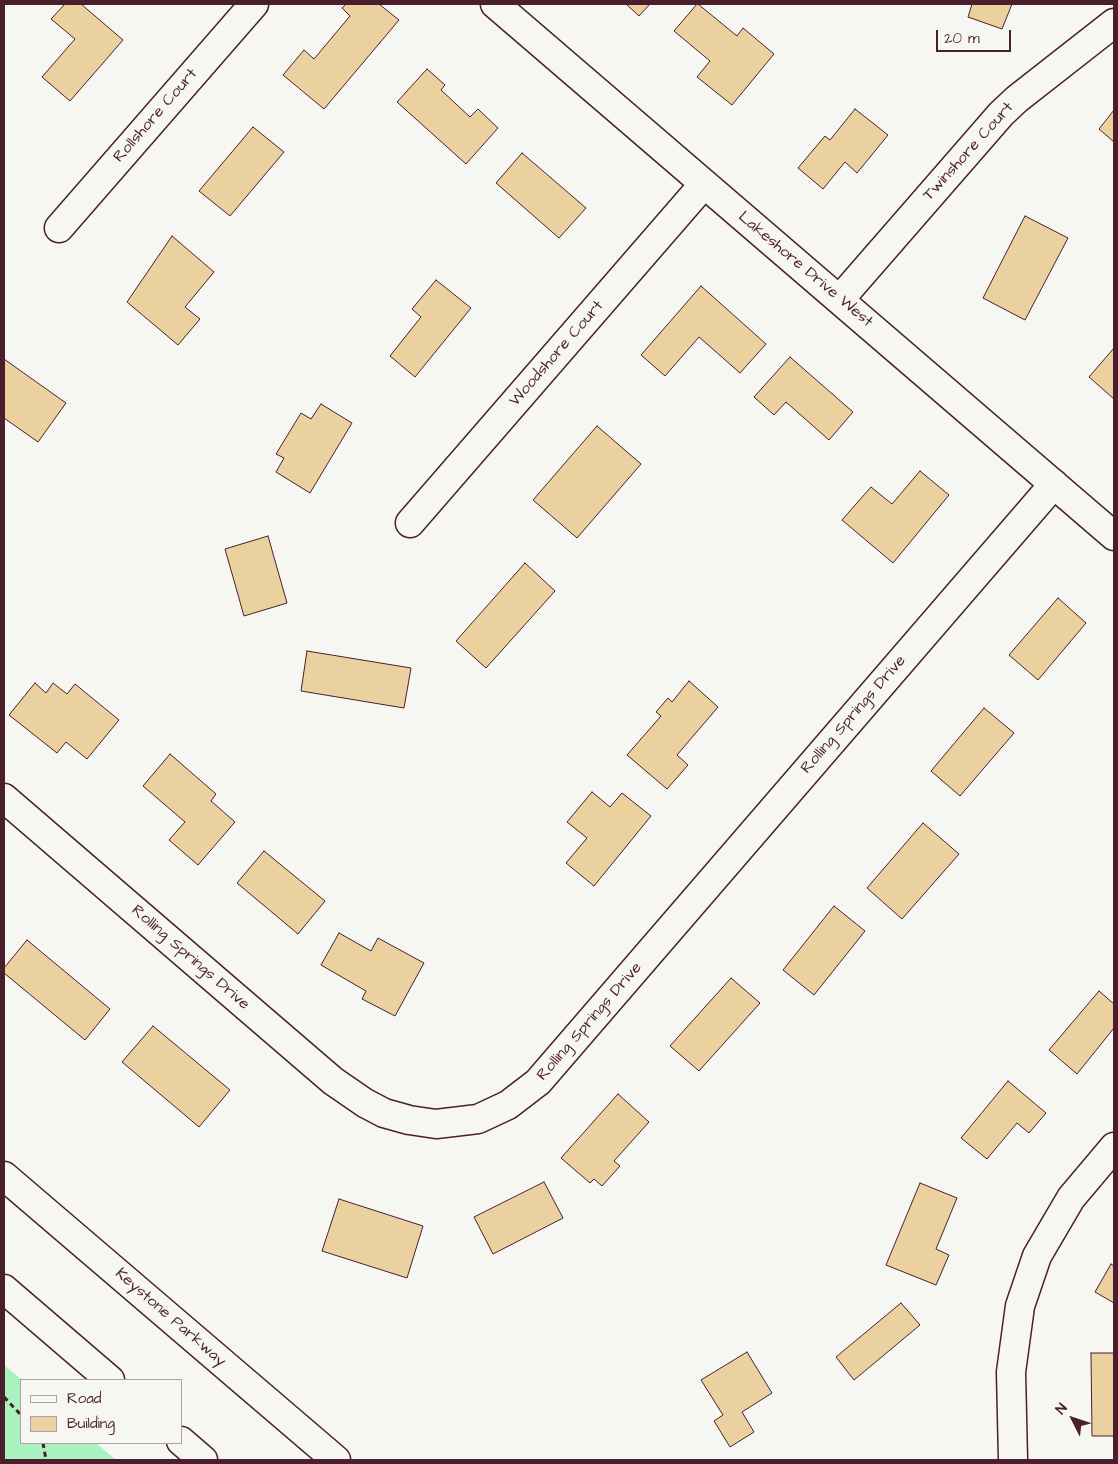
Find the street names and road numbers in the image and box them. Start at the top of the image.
street label: Rollshore Court [110,65,202,167]
street label: Twinshore Court [920,99,1018,205]
street label: Lakeshore Drive West [734,208,876,332]
street label: Woodshore Court [506,297,608,411]
street label: Rolling Springs Drive [797,652,911,778]
street label: Rolling Springs Drive [127,901,253,1015]
street label: Rolling Springs Drive [533,959,647,1085]
street label: Keystone Parkway [111,1265,229,1371]

